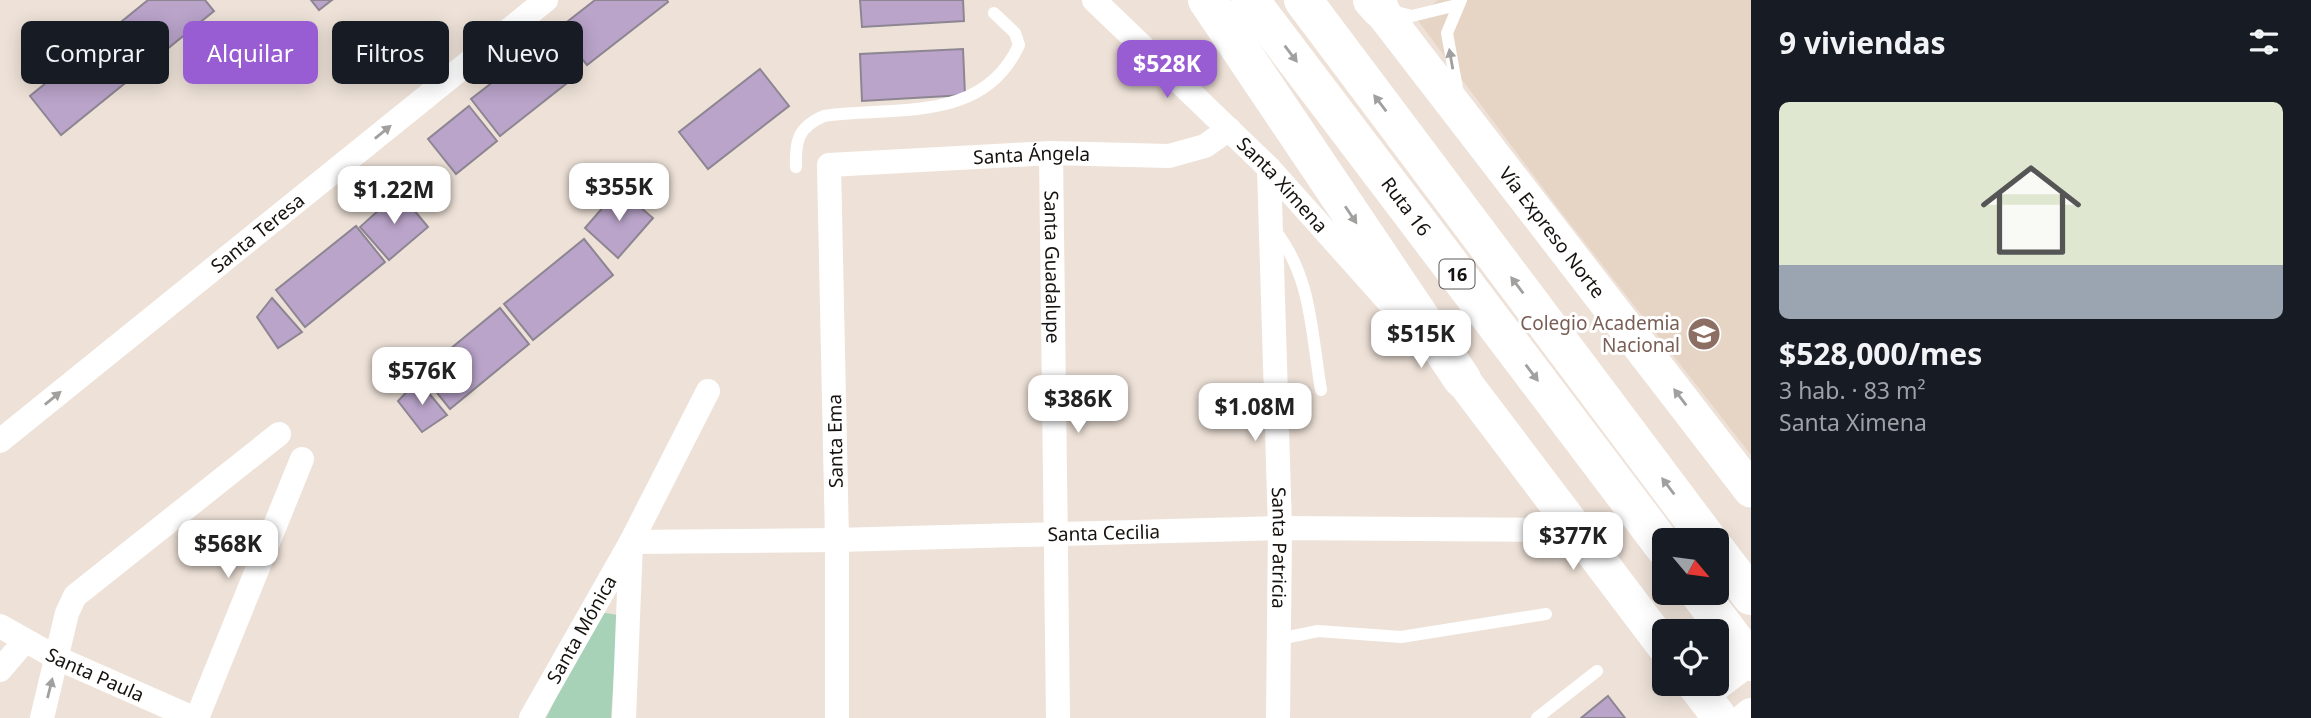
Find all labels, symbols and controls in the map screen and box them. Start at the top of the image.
chip: Comprar [21,21,169,84]
chip: Alquilar [183,21,318,84]
chip: Filtros [332,21,449,84]
chip: Nuevo [463,21,583,84]
text: 9 viviendas [1779,22,1946,63]
icon: filters [2245,23,2283,61]
pin: $528K [1118,41,1216,100]
one-way arrow [1284,45,1298,64]
text: $528K [1133,47,1201,79]
one-way arrow [1445,48,1456,70]
one-way arrow [1373,94,1387,112]
one-way arrow [373,124,391,139]
street label: Santa Ximena [1231,131,1334,238]
street label: Santa Ángela [972,140,1091,170]
icon: home [1968,147,2094,273]
street label: Vía Expreso Norte [1493,161,1611,303]
pin: $355K [570,164,668,223]
pin: $1.22M [337,166,451,226]
text: $355K [585,170,653,202]
street label: Ruta 16 [1375,172,1437,241]
text: $1.22M [354,173,434,205]
street label: Santa Teresa [205,187,310,279]
street label: Santa Guadalupe [1038,190,1066,344]
one-way arrow [1344,206,1358,224]
road number: 16 [1440,260,1474,288]
one-way arrow [1510,276,1524,294]
pin: $515K [1372,310,1470,370]
place label: Colegio Academia Nacional [1520,310,1680,358]
school or university icon: Colegio Academia Nacional [1685,315,1723,353]
text: $515K [1387,317,1455,349]
text: $528,000/mes [1779,333,1982,374]
pin: $576K [373,348,471,407]
text: $576K [388,354,456,386]
one-way arrow [1525,363,1539,382]
text: 3 hab. · 83 m² [1779,374,1926,406]
pin: $386K [1029,376,1127,435]
text: $386K [1044,382,1112,414]
pin: $1.08M [1198,384,1312,443]
one-way arrow [1673,388,1687,406]
one-way arrow [44,390,62,405]
text: $1.08M [1215,390,1295,422]
street label: Santa Ema [821,394,849,488]
text: Santa Ximena [1779,406,1927,438]
one-way arrow [1661,477,1675,495]
street label: Santa Patricia [1266,487,1293,609]
pin: $377K [1524,512,1622,572]
street label: Santa Cecilia [1047,518,1160,547]
text: $377K [1539,519,1607,551]
pin: $568K [179,520,277,580]
text: $568K [194,527,262,559]
north arrow [1652,528,1729,606]
map controls [1652,528,1729,696]
street label: Santa Mónica [540,570,622,688]
button: locate [1652,619,1729,696]
street label: Santa Paula [41,641,148,708]
one-way arrow [44,677,55,699]

